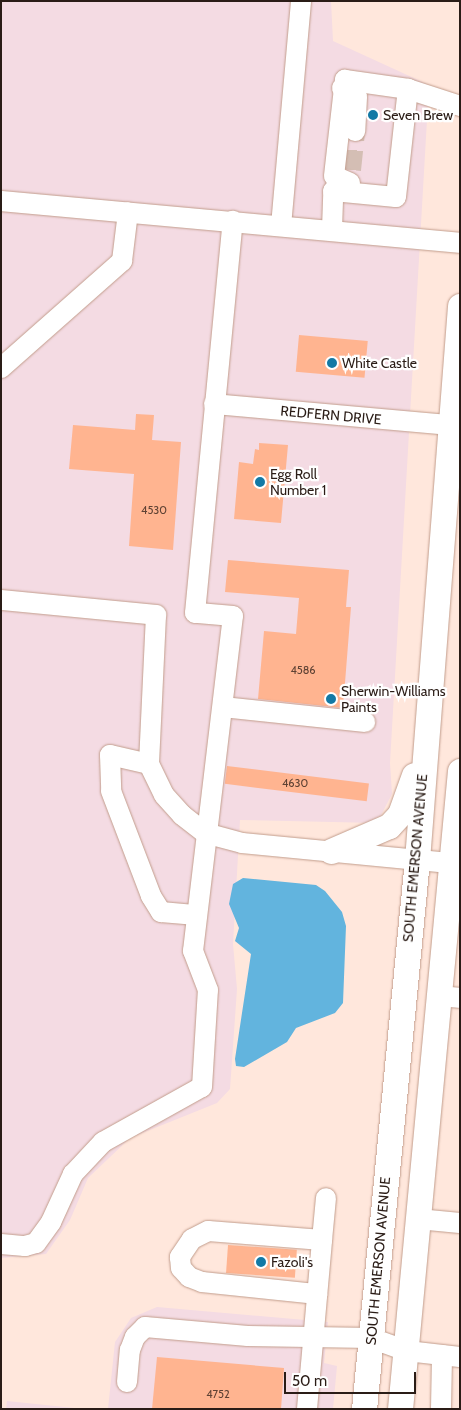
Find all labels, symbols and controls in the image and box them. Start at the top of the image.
place label: Seven Brew [383,107,453,123]
marker: Seven Brew [367,109,379,121]
place label: White Castle [342,355,417,371]
marker: White Castle [326,357,338,369]
street label: REDFERN DRIVE [280,402,382,428]
place label: Egg Roll Number 1 [270,466,326,498]
marker: Egg Roll Number 1 [254,476,266,488]
house number: 4530 [141,503,167,517]
house number: 4586 [290,663,316,677]
place label: Sherwin-Williams Paints [341,683,446,716]
marker: Sherwin-Williams Paints [325,693,337,705]
street label: SOUTH EMERSON AVENUE [399,773,431,943]
house number: 4630 [282,776,308,790]
street label: SOUTH EMERSON AVENUE [362,1176,394,1346]
place label: Fazoli's [271,1254,313,1270]
marker: Fazoli's [255,1256,267,1268]
scale bar [286,1362,418,1394]
text: 50 m [292,1372,327,1390]
house number: 4752 [206,1387,230,1401]

